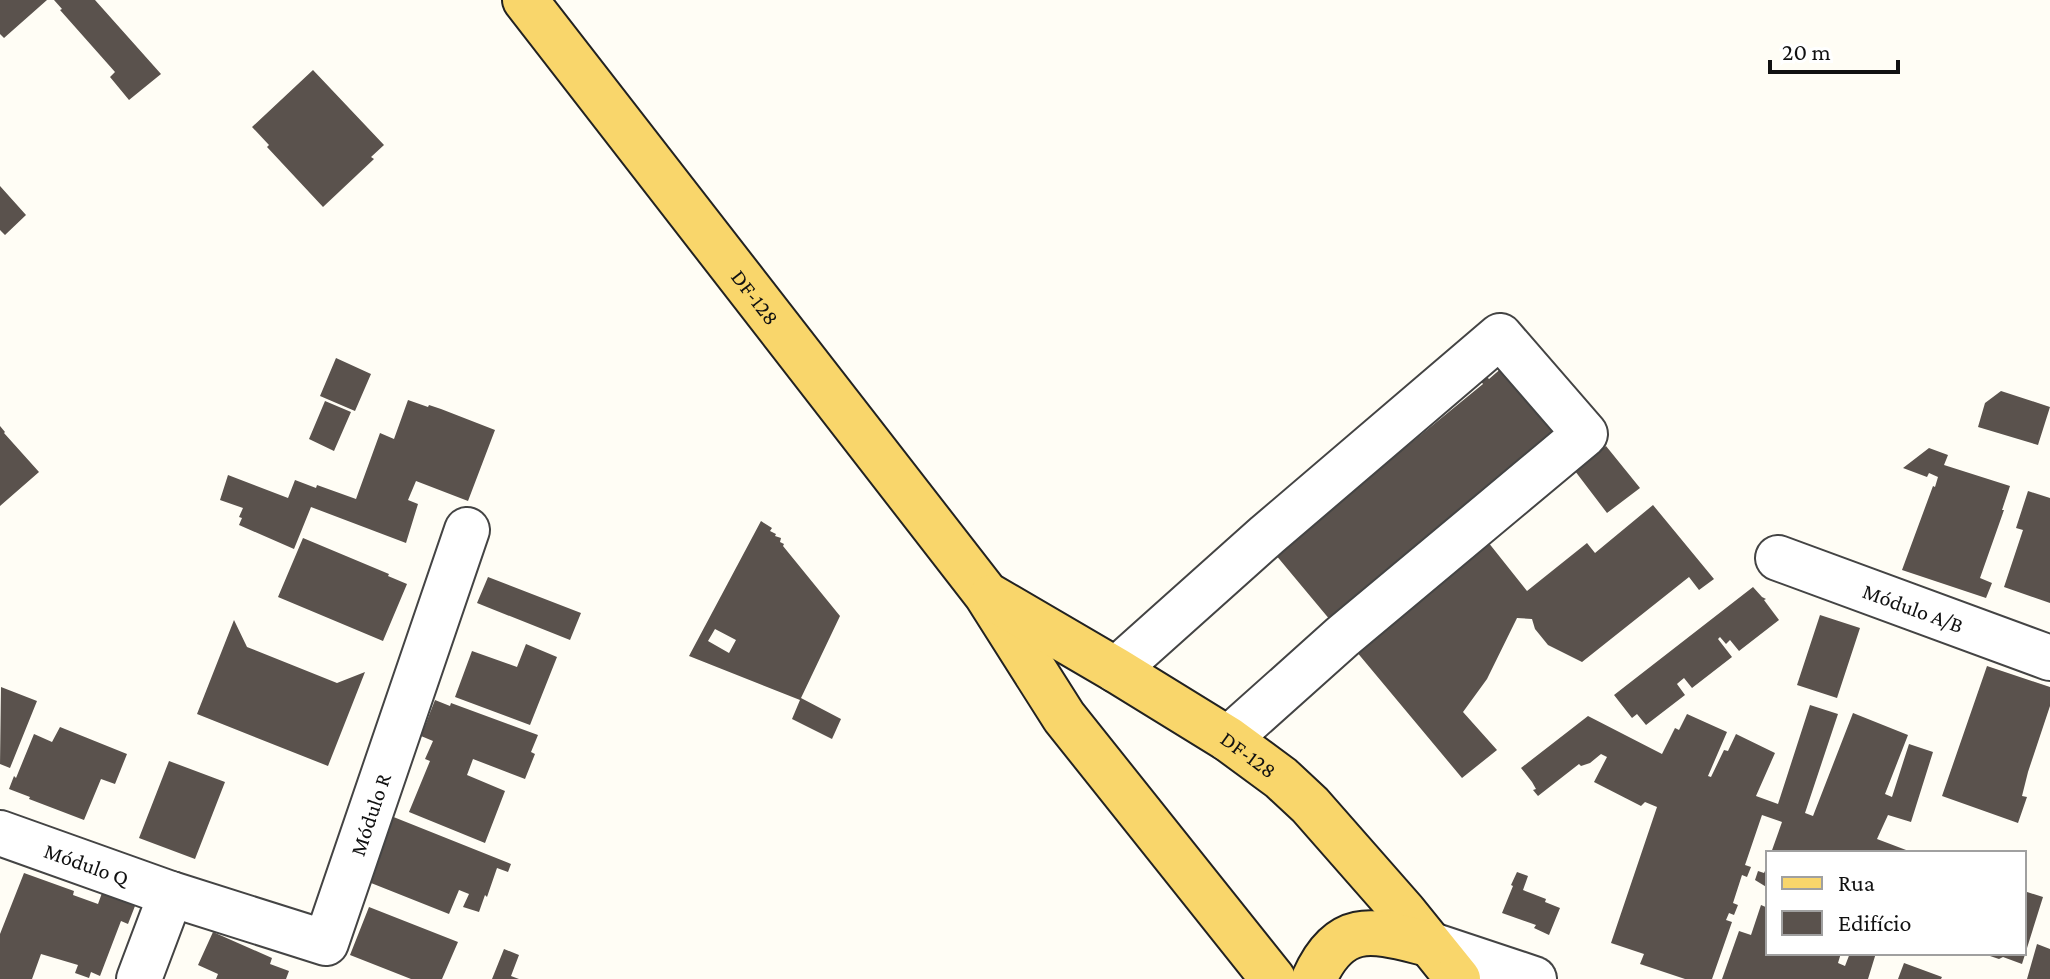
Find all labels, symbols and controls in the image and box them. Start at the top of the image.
scale bar [1770,24,1898,74]
text: 20 m [1782,38,1831,65]
street label: DF-128 [726,265,784,330]
street label: Módulo A/B [1859,578,1967,638]
street label: DF-128 [1216,726,1281,783]
street label: Módulo R [345,769,396,859]
street label: Módulo Q [41,838,133,891]
legend [1766,851,2026,955]
text: Rua [1838,869,1875,896]
text: Edifício [1838,909,1911,936]

